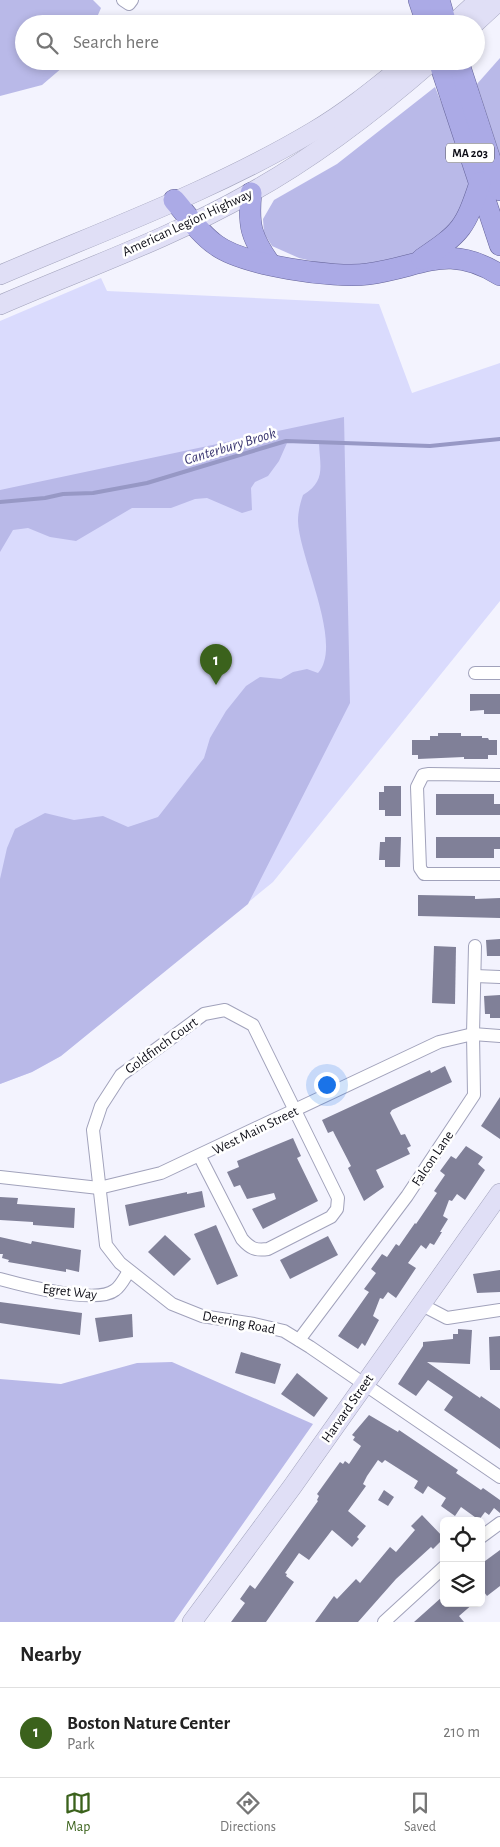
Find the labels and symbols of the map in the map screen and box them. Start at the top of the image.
road number: MA 203 [446,144,494,162]
street label: American Legion Highway [120,187,254,259]
water label: Canterbury Brook [183,425,278,468]
pin: 1 [200,644,232,685]
street label: Goldfinch Court [123,1015,201,1077]
your location [314,1072,340,1098]
street label: West Main Street [210,1104,301,1158]
street label: Falcon Lane [409,1128,456,1189]
street label: Egret Way [42,1282,98,1302]
street label: Deering Road [201,1309,276,1337]
street label: Harvard Street [319,1372,377,1445]

